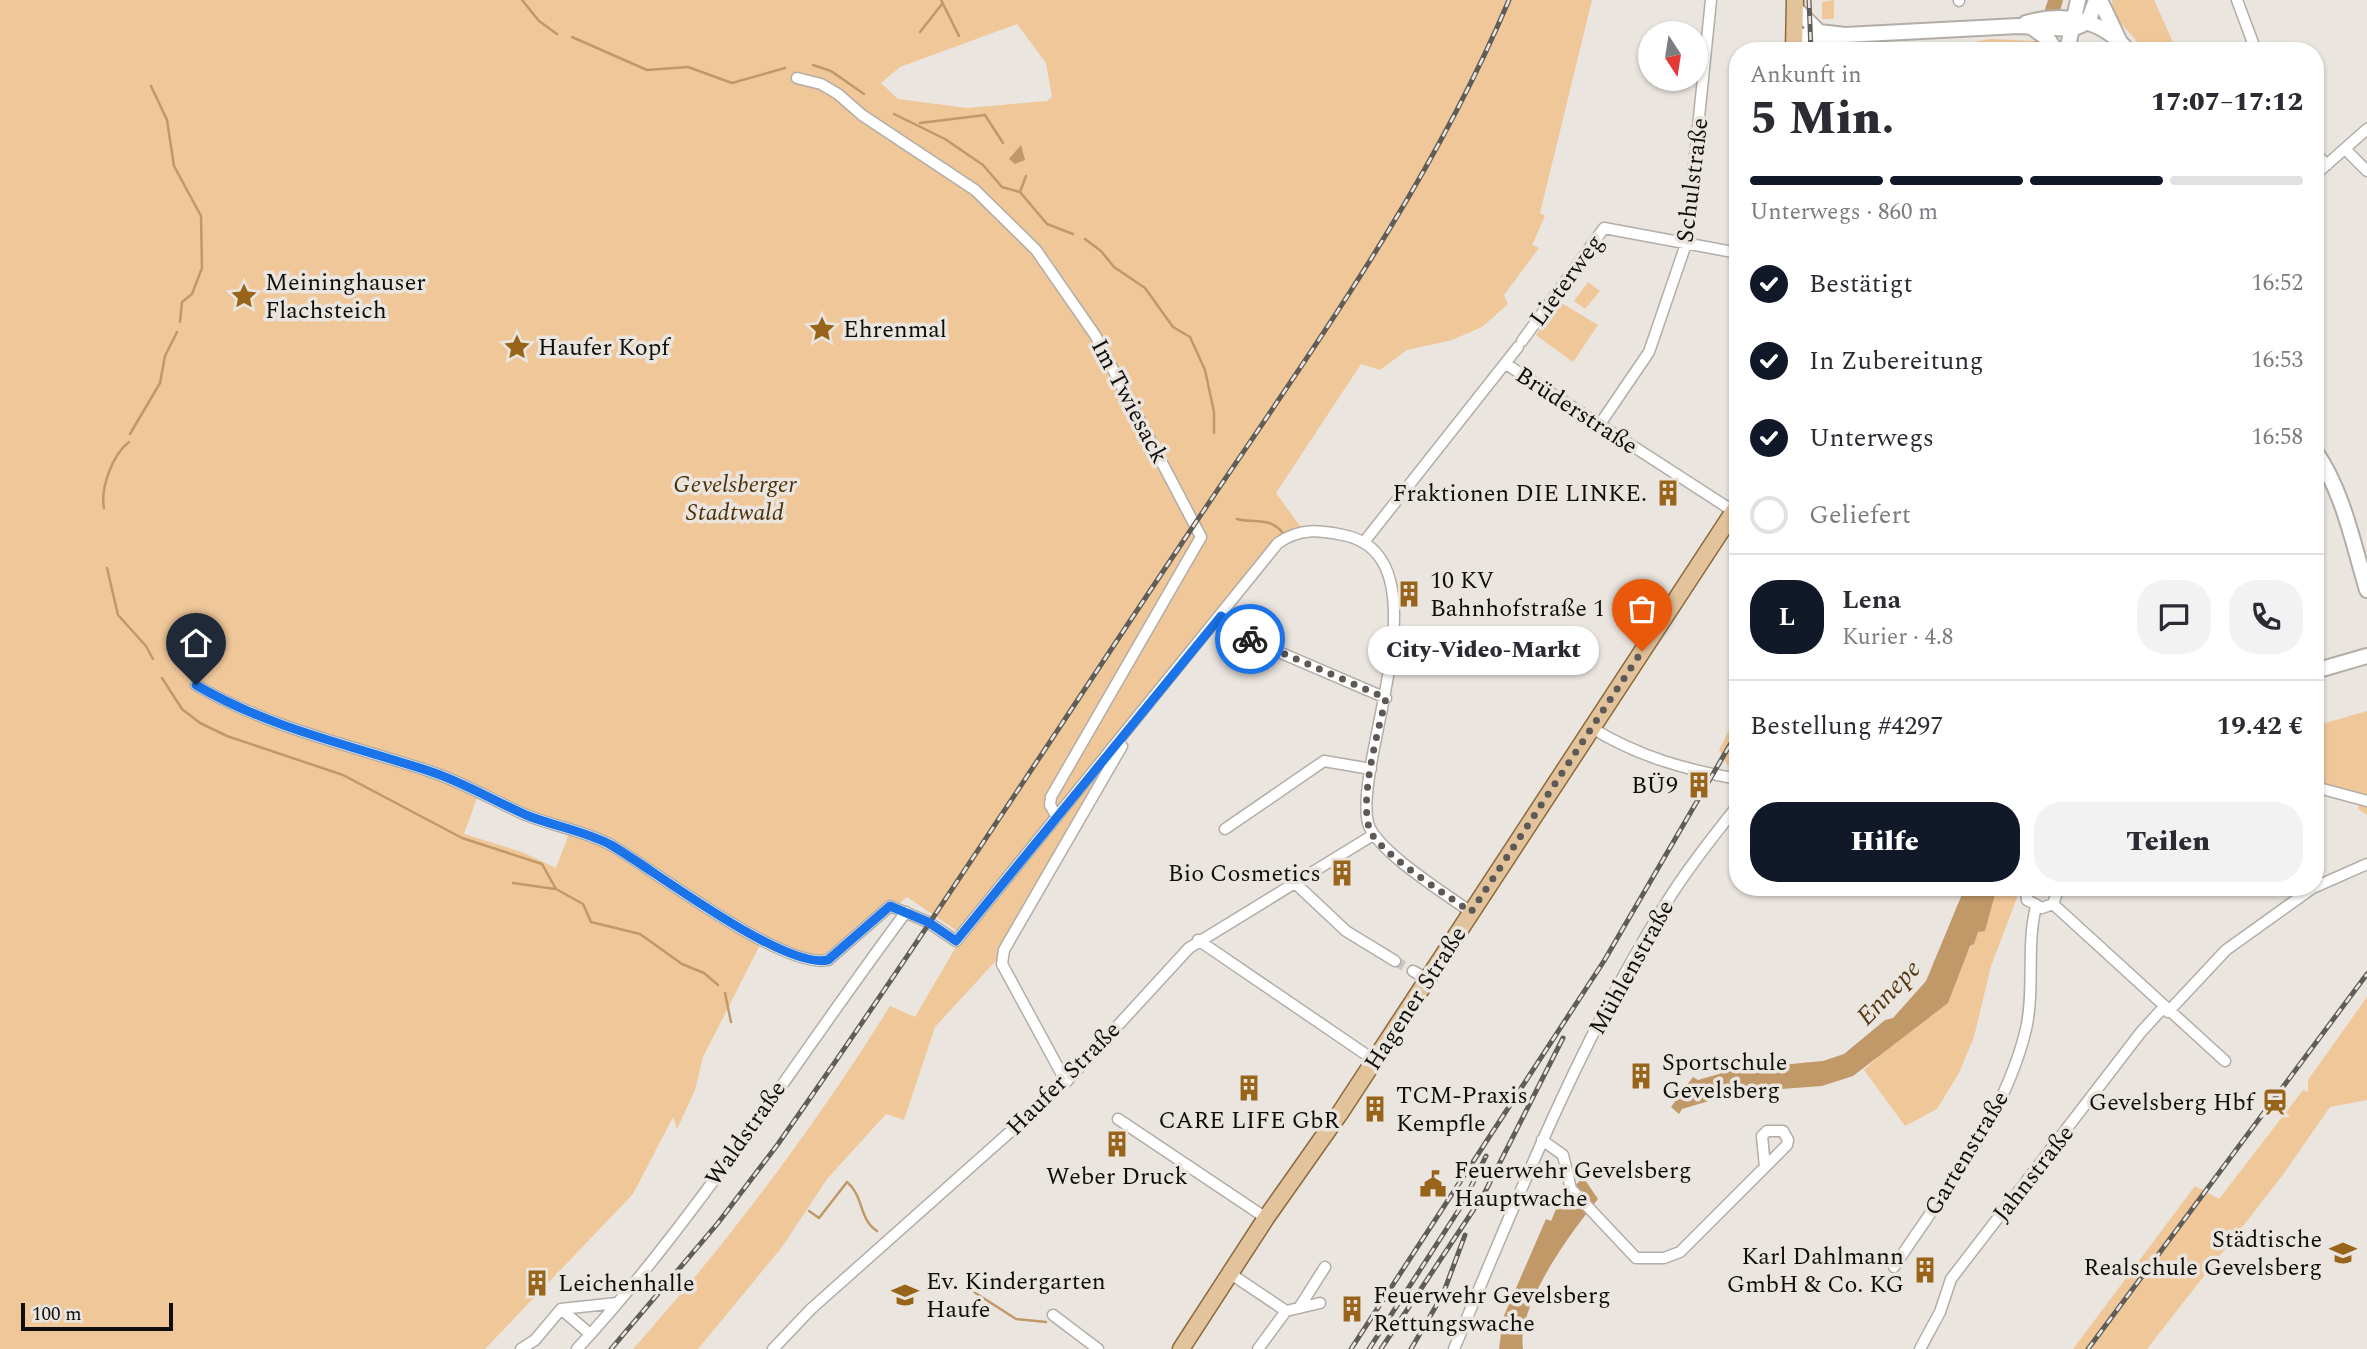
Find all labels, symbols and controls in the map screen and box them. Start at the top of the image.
north arrow [1638,21,1708,91]
map controls [1638,21,1708,91]
text: Ankunft in [1750,58,1862,93]
text: 17:07–17:12 [2151,82,2303,122]
text: 5 Min. [1750,84,1894,154]
street label: Schulstraße [1667,116,1719,245]
text: Unterwegs · 860 m [1750,195,1938,230]
street label: Lieterweg [1521,227,1613,334]
text: Bestätigt [1809,264,1913,304]
place label: Meininghauser Flachsteich [265,265,426,329]
icon: check [1750,265,1788,303]
text: 16:52 [2251,266,2303,301]
place icon: Meininghauser Flachsteich [229,281,259,311]
place label: Ehrenmal [843,312,947,348]
place icon: Ehrenmal [807,314,837,344]
place label: Haufer Kopf [538,330,671,366]
place icon: Haufer Kopf [502,332,532,362]
street label: Im Twiesack [1081,333,1177,470]
text: In Zubereitung [1809,341,1983,381]
icon: check [1750,342,1788,380]
text: 16:53 [2251,343,2303,378]
street label: Brüderstraße [1508,358,1645,464]
text: Unterwegs [1809,418,1934,458]
icon: check [1750,419,1788,457]
text: 16:58 [2251,420,2303,455]
park label: Gevelsberger Stadtwald [673,467,797,531]
place label: Fraktionen DIE LINKE. [1392,476,1647,512]
building icon: Fraktionen DIE LINKE. [1653,478,1683,508]
text: Geliefert [1809,495,1911,535]
place label: 10 KV Bahnhofstraße 1 [1430,563,1605,627]
building icon: 10 KV Bahnhofstraße 1 [1394,579,1424,609]
pin [1612,579,1672,651]
text: Lena [1842,580,1901,620]
button: chat [2137,580,2211,654]
button: phone [2229,580,2303,654]
icon: bag [1623,590,1661,628]
text: L [1779,597,1795,637]
courier [1215,604,1285,674]
pin [166,613,226,685]
icon: bike [1231,620,1269,658]
text: Kurier · 4.8 [1842,620,1953,655]
icon: home [177,624,215,662]
callout: City-Video-Markt [1369,626,1600,676]
text: City-Video-Markt [1386,633,1581,668]
text: Bestellung #4297 [1750,706,1943,746]
text: 19.42 € [2217,706,2303,746]
place label: BÜ9 [1631,768,1678,804]
building icon: BÜ9 [1684,770,1714,800]
button: Hilfe [1750,802,2020,882]
button: Teilen [2034,802,2303,882]
place label: Bio Cosmetics [1168,856,1321,892]
building icon: Bio Cosmetics [1327,858,1357,888]
street label: Mühlenstraße [1580,893,1684,1042]
street label: Hagener Straße [1356,919,1476,1078]
water label: Ennepe [1847,950,1931,1035]
street label: Haufer Straße [998,1013,1129,1144]
place label: Sportschule Gevelsberg [1662,1045,1787,1109]
building icon: Sportschule Gevelsberg [1626,1061,1656,1091]
street label: Waldstraße [696,1073,795,1194]
building icon: CARE LIFE GbR [1234,1073,1264,1103]
place label: TCM-Praxis Kempfle [1396,1078,1528,1142]
street label: Gartenstraße [1915,1084,2018,1223]
place label: Gevelsberg Hbf [2089,1085,2256,1121]
station icon: Gevelsberg Hbf [2260,1087,2290,1117]
building icon: TCM-Praxis Kempfle [1360,1094,1390,1124]
place label: CARE LIFE GbR [1159,1103,1340,1139]
street label: Jahnstraße [1984,1117,2083,1230]
building icon: Weber Druck [1102,1129,1132,1159]
place label: Feuerwehr Gevelsberg Hauptwache [1454,1153,1692,1217]
place label: Weber Druck [1046,1159,1188,1195]
public building icon: Feuerwehr Gevelsberg Hauptwache [1418,1169,1448,1199]
place label: Städtische Realschule Gevelsberg [2084,1222,2322,1286]
school or university icon: Städtische Realschule Gevelsberg [2328,1238,2358,1268]
place label: Karl Dahlmann GmbH & Co. KG [1727,1239,1904,1303]
building icon: Karl Dahlmann GmbH & Co. KG [1910,1255,1940,1285]
place label: Ev. Kindergarten Haufe [926,1264,1106,1328]
place label: Leichenhalle [558,1266,695,1302]
building icon: Leichenhalle [522,1268,552,1298]
place label: Feuerwehr Gevelsberg Rettungswache [1373,1278,1611,1342]
school or university icon: Ev. Kindergarten Haufe [890,1280,920,1310]
building icon: Feuerwehr Gevelsberg Rettungswache [1337,1294,1367,1324]
scale bar [21,1300,173,1332]
text: 100 m [32,1300,82,1329]

